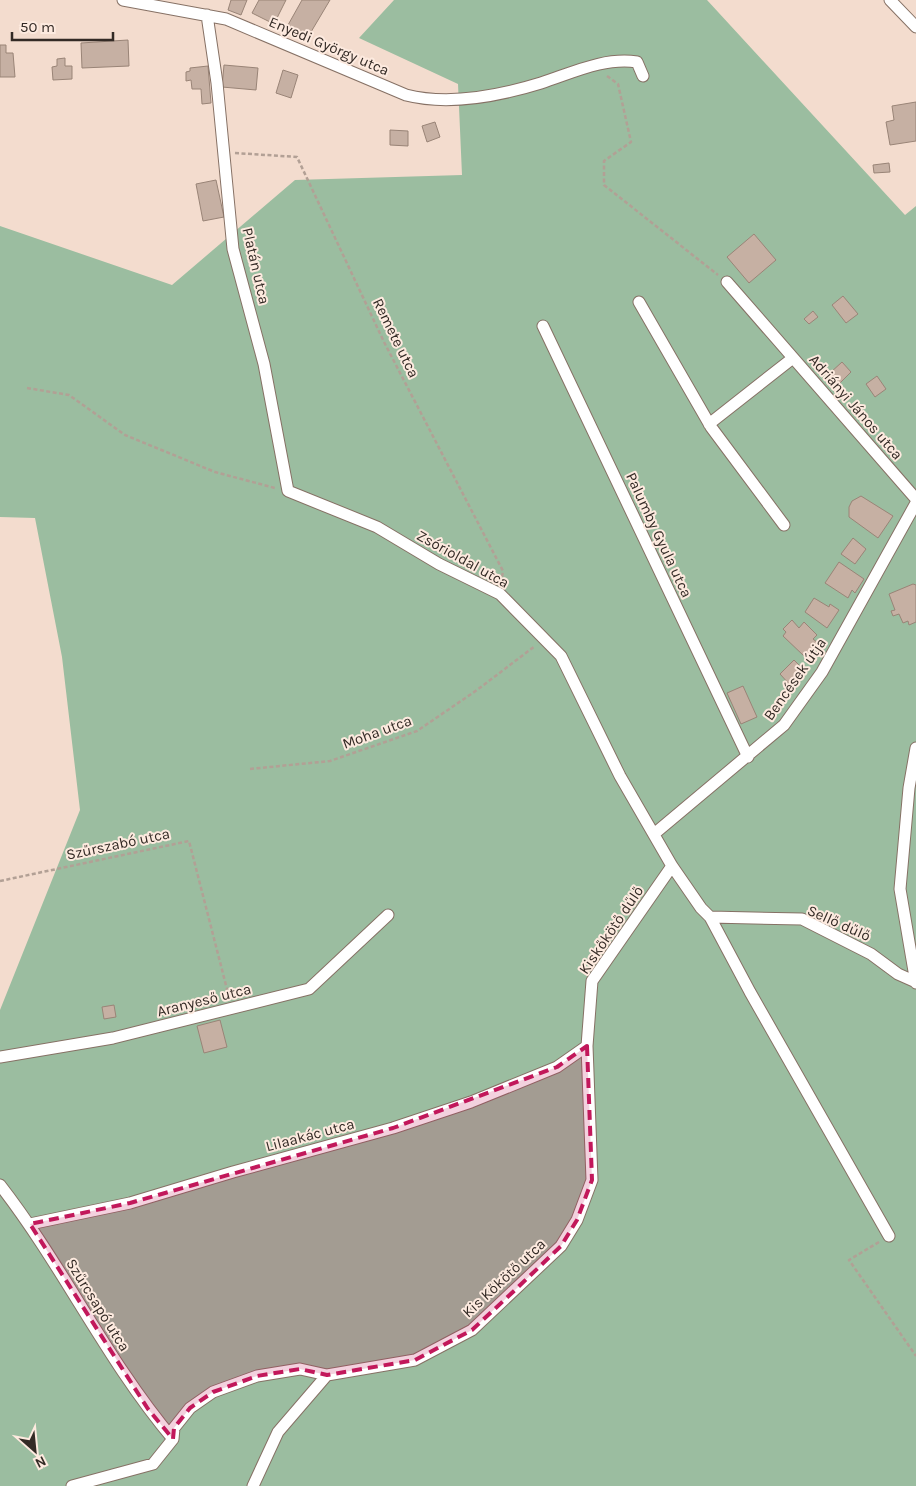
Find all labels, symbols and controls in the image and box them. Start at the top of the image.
scale bar [12,10,114,42]
street label: Enyedi György utca [266,12,392,80]
text: 50 m [20,18,55,36]
street label: Platán utca [238,226,274,306]
street label: Remete utca [369,295,423,381]
street label: Adriányi János utca [805,351,907,463]
street label: Palumby Gyula utca [622,470,696,600]
street label: Zsórioldal utca [414,526,512,592]
street label: Bencések útja [760,634,830,724]
street label: Moha utca [340,711,414,753]
street label: Szűrszabó utca [65,824,171,864]
street label: Kiskőkötő dűlő [575,882,647,978]
street label: Sellő dűlő [805,901,873,945]
street label: Aranyeső utca [155,980,253,1020]
street label: Lilaakác utca [264,1115,356,1155]
street label: Kis Kőkötő utca [459,1235,549,1321]
street label: Szűrcsapó utca [62,1255,134,1355]
north arrow [10,1426,60,1476]
text: N [32,1452,49,1472]

